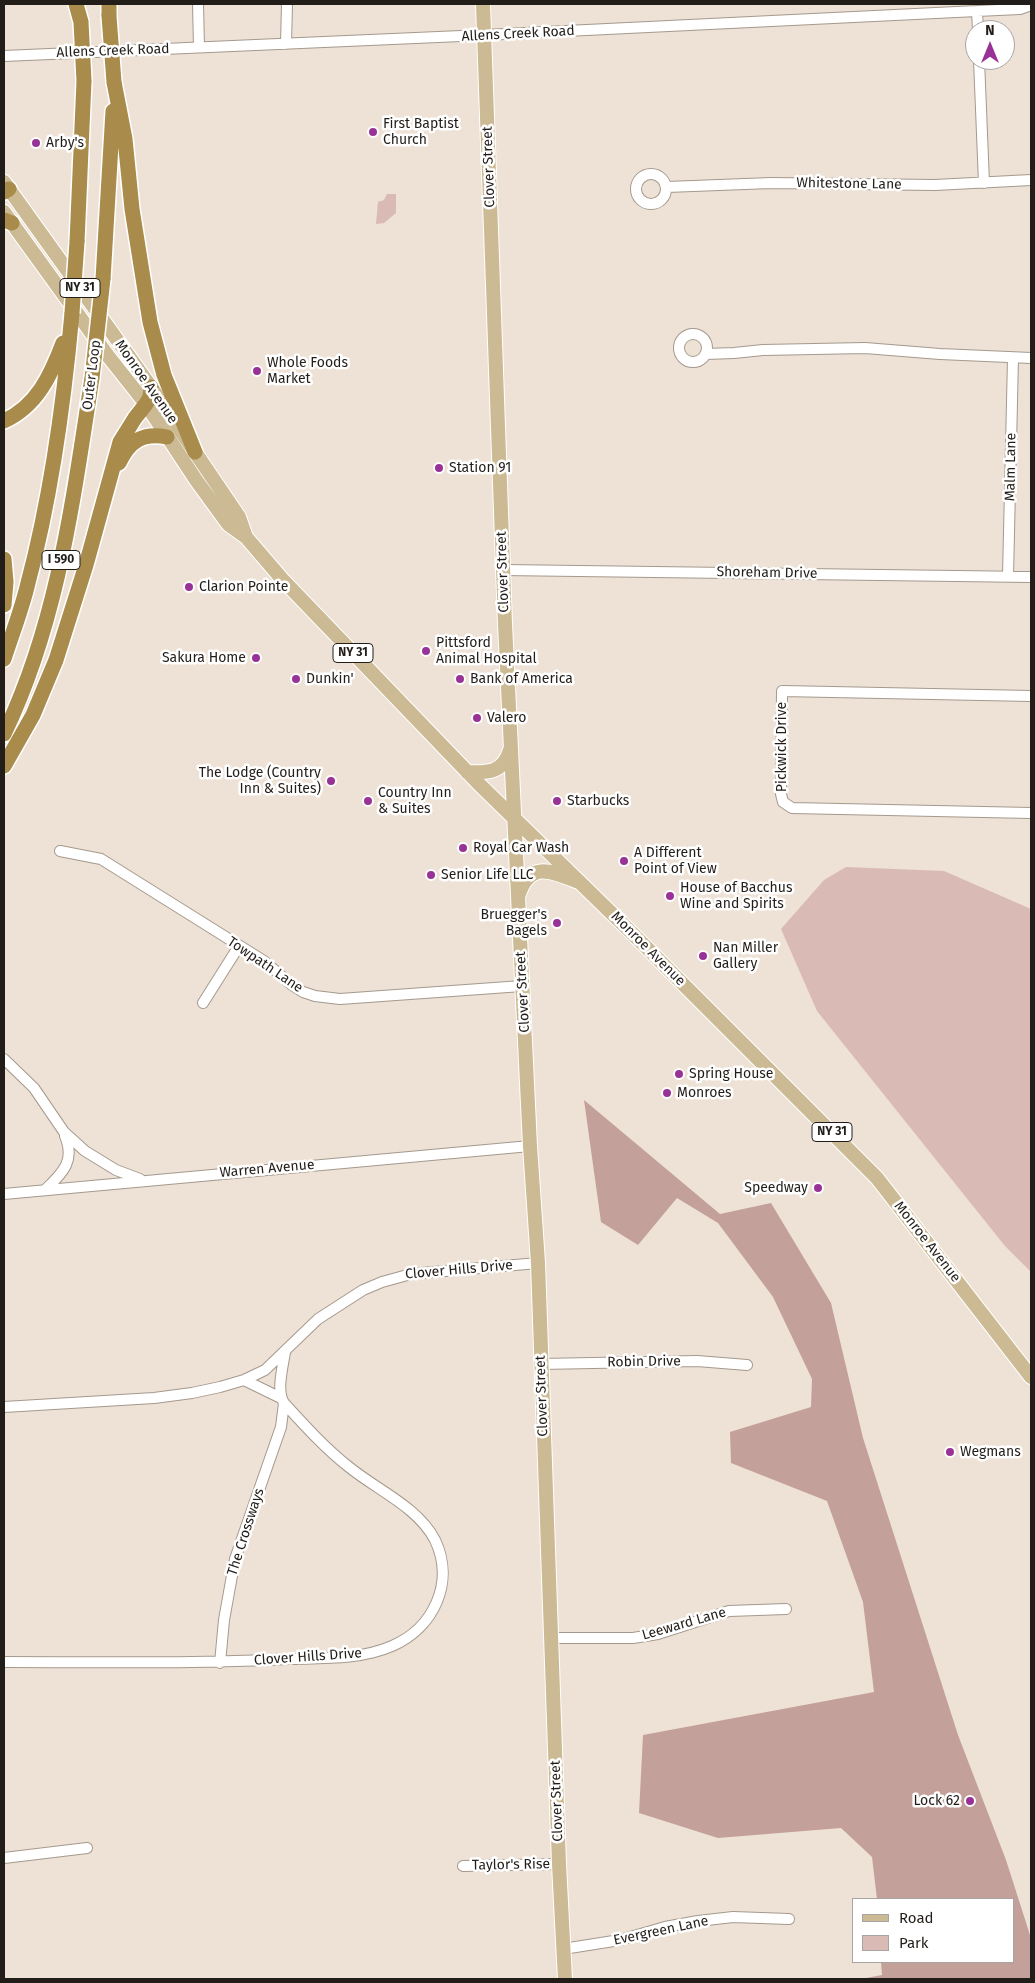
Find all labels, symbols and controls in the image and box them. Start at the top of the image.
north arrow [965,20,1015,70]
text: N [985,22,995,39]
street label: Allens Creek Road [461,23,575,45]
street label: Allens Creek Road [56,41,170,61]
place label: First Baptist Church [383,116,459,148]
marker: First Baptist Church [367,126,379,138]
street label: Clover Street [479,126,499,208]
place label: Arby's [46,135,84,151]
marker: Arby's [30,137,42,149]
street label: Whitestone Lane [796,175,902,193]
road number: NY 31 [60,278,100,298]
street label: Monroe Avenue [111,337,181,427]
street label: Outer Loop [79,339,105,411]
place label: Whole Foods Market [267,355,348,388]
marker: Whole Foods Market [251,365,263,377]
street label: Malm Lane [1002,433,1020,501]
place label: Station 91 [449,460,511,476]
marker: Station 91 [433,462,445,474]
street label: Clover Street [493,531,513,613]
road number: I 590 [42,550,80,570]
street label: Shoreham Drive [716,564,818,582]
place label: Clarion Pointe [199,579,288,595]
marker: Clarion Pointe [183,581,195,593]
place label: Pittsford Animal Hospital [436,635,536,668]
road number: NY 31 [333,644,373,662]
marker: Pittsford Animal Hospital [420,645,432,657]
place label: Sakura Home [162,650,246,666]
marker: Sakura Home [250,652,262,664]
place label: Dunkin' [306,671,354,687]
place label: Bank of America [470,671,573,687]
marker: Dunkin' [290,673,302,685]
marker: Bank of America [454,673,466,685]
street label: Pickwick Drive [774,702,790,792]
place label: Valero [487,710,527,726]
marker: Valero [471,712,483,724]
place label: The Lodge (Country Inn & Suites) [199,765,321,798]
marker: The Lodge (Country Inn & Suites) [325,775,337,787]
place label: Country Inn & Suites [378,785,452,818]
place label: Starbucks [567,793,629,809]
marker: Country Inn & Suites [362,795,374,807]
marker: Starbucks [551,795,563,807]
place label: Royal Car Wash [473,840,569,856]
marker: Royal Car Wash [457,842,469,854]
place label: A Different Point of View [634,845,717,878]
marker: A Different Point of View [618,855,630,867]
place label: Senior Life LLC [441,867,534,883]
marker: Senior Life LLC [425,869,437,881]
place label: House of Bacchus Wine and Spirits [680,880,792,912]
marker: House of Bacchus Wine and Spirits [664,890,676,902]
place label: Bruegger's Bagels [480,907,547,940]
street label: Monroe Avenue [607,908,689,990]
marker: Bruegger's Bagels [551,917,563,929]
street label: Towpath Lane [224,934,306,996]
place label: Nan Miller Gallery [713,940,778,972]
marker: Nan Miller Gallery [697,950,709,962]
street label: Clover Street [512,951,534,1033]
place label: Spring House [689,1066,774,1082]
marker: Spring House [673,1068,685,1080]
place label: Monroes [677,1085,732,1101]
marker: Monroes [661,1087,673,1099]
road number: NY 31 [812,1122,852,1142]
street label: Warren Avenue [219,1156,315,1182]
place label: Speedway [744,1180,808,1196]
marker: Speedway [812,1182,824,1194]
street label: Monroe Avenue [890,1198,964,1286]
street label: Clover Hills Drive [404,1257,514,1283]
street label: Robin Drive [607,1353,681,1371]
street label: Clover Street [532,1355,552,1437]
place label: Wegmans [960,1444,1021,1460]
marker: Wegmans [944,1446,956,1458]
street label: The Crossways [224,1486,268,1578]
street label: Leeward Lane [640,1604,728,1644]
street label: Clover Hills Drive [253,1645,363,1669]
street label: Clover Street [547,1760,567,1842]
place label: Lock 62 [913,1793,960,1809]
marker: Lock 62 [964,1795,976,1807]
street label: Taylor's Rise [472,1856,550,1874]
legend [852,1898,1015,1963]
text: Road [899,1909,934,1927]
street label: Evergreen Lane [612,1913,710,1949]
text: Park [899,1934,929,1952]

